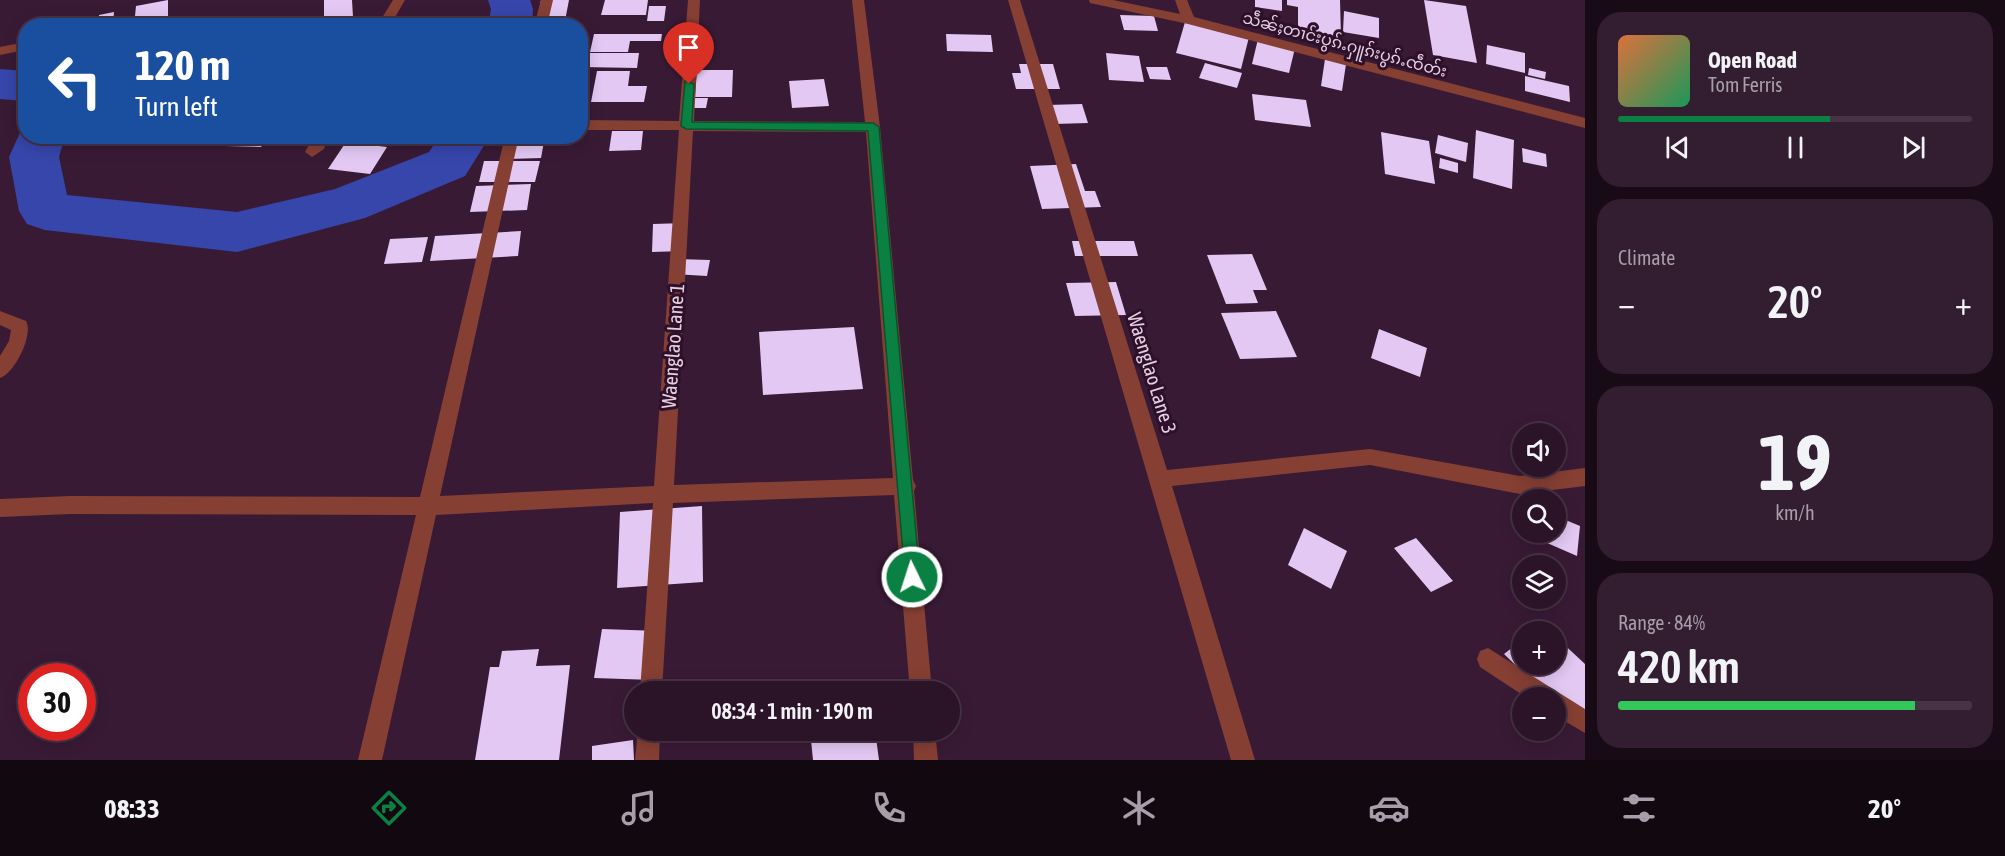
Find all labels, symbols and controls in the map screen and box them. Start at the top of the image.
street label: သဵၼ်ႈတၢင်းပွၵ်ႉႁူၵ်းပွၵ်ႉၸဵတ်း [1240,6,1450,85]
pin [663,22,714,84]
icon: arrive [672,31,705,64]
text: 120 m [135,41,230,89]
icon: left [36,42,114,120]
text: Open Road [1708,47,1797,73]
text: Tom Ferris [1708,73,1782,96]
text: Turn left [135,91,218,122]
icon: previous [1661,131,1694,164]
icon: pause [1779,131,1812,164]
icon: next [1897,131,1930,164]
text: Climate [1618,246,1675,269]
text: 20° [1768,276,1822,328]
street label: Waenglao Lane 1 [657,283,688,409]
text: − [1618,284,1635,322]
text: + [1955,284,1972,322]
street label: Waenglao Lane 3 [1123,310,1182,436]
text: 19 [1758,417,1832,507]
map controls [1512,423,1566,741]
button: sound [1512,423,1566,477]
button: search [1512,489,1566,543]
text: km/h [1775,501,1815,524]
position arrow [880,545,944,609]
button: layers [1512,555,1566,609]
text: Range · 84% [1618,611,1705,634]
button: + [1512,621,1566,675]
text: 420 km [1618,641,1740,693]
speed limit sign: 30 [18,663,96,741]
button: − [1512,687,1566,741]
text: 08:34 · 1 min · 190 m [711,698,873,724]
icon: directions [368,787,410,829]
icon: music [618,787,660,829]
icon: phone [868,787,910,829]
icon: climate [1118,787,1160,829]
icon: car [1368,787,1410,829]
icon: filters [1618,787,1660,829]
text: 08:33 [104,793,160,824]
text: 20° [1868,793,1901,824]

